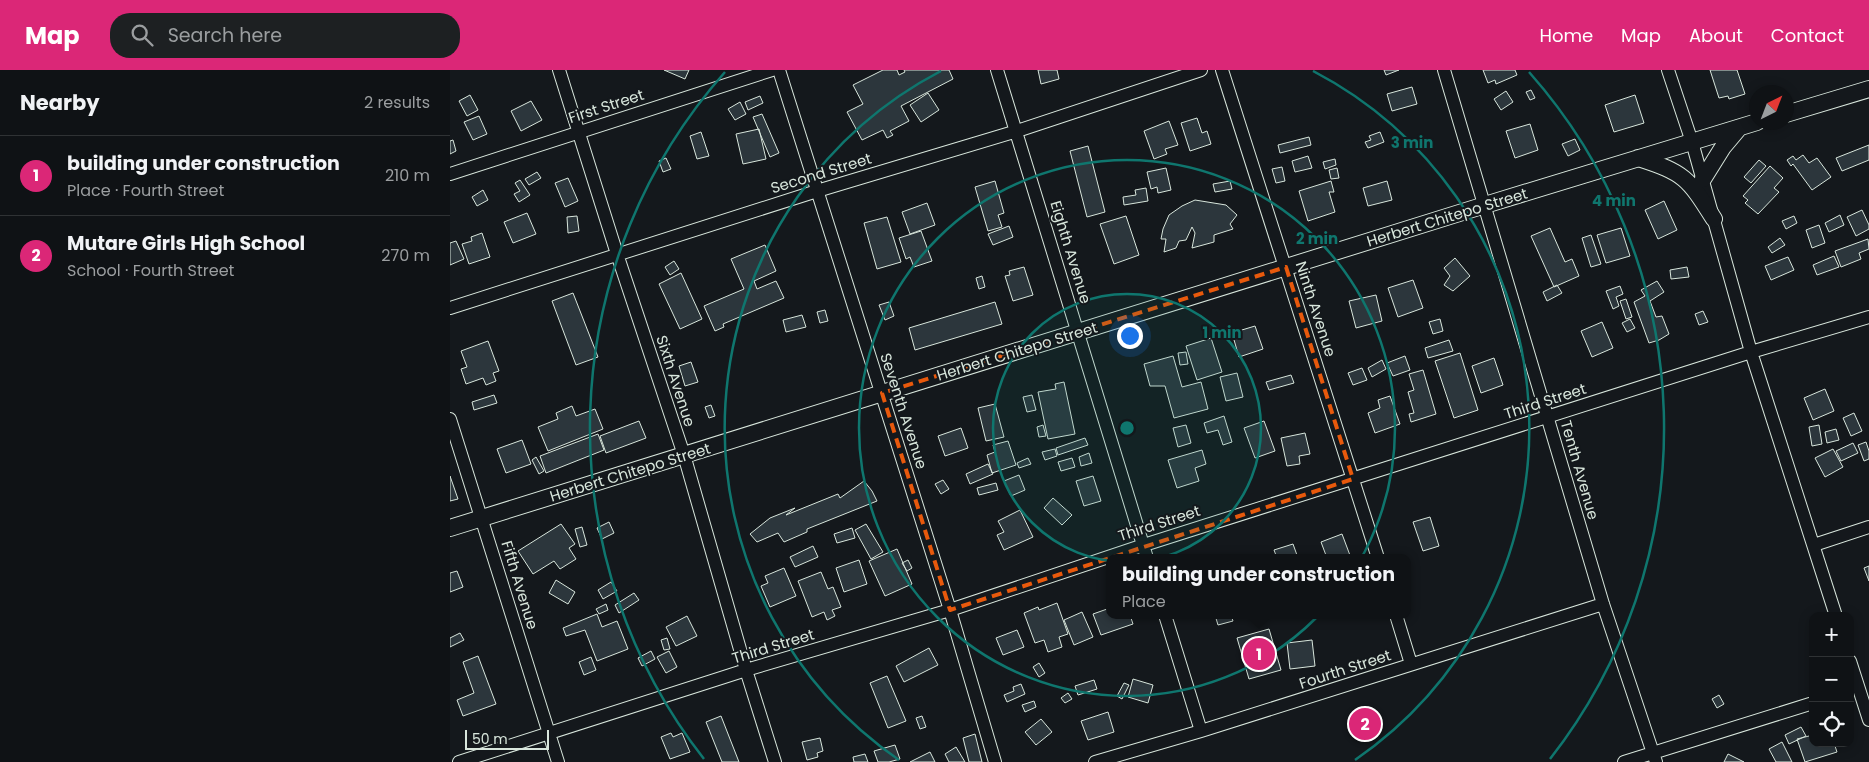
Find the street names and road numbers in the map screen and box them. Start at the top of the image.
street label: First Street [566,84,646,128]
street label: Second Street [768,148,874,198]
street label: Herbert Chitepo Street [1364,183,1530,251]
street label: Eighth Avenue [1045,198,1097,306]
street label: Ninth Avenue [1291,259,1341,359]
street label: Herbert Chitepo Street [934,317,1100,385]
street label: Sixth Avenue [651,333,701,429]
street label: Seventh Avenue [875,350,933,472]
street label: Third Street [1501,378,1589,424]
street label: Tenth Avenue [1556,418,1604,522]
street label: Herbert Chitepo Street [547,438,713,506]
street label: Third Street [1115,500,1203,546]
street label: Fifth Avenue [497,538,543,632]
street label: Third Street [729,624,817,668]
street label: Fourth Street [1296,644,1394,694]

